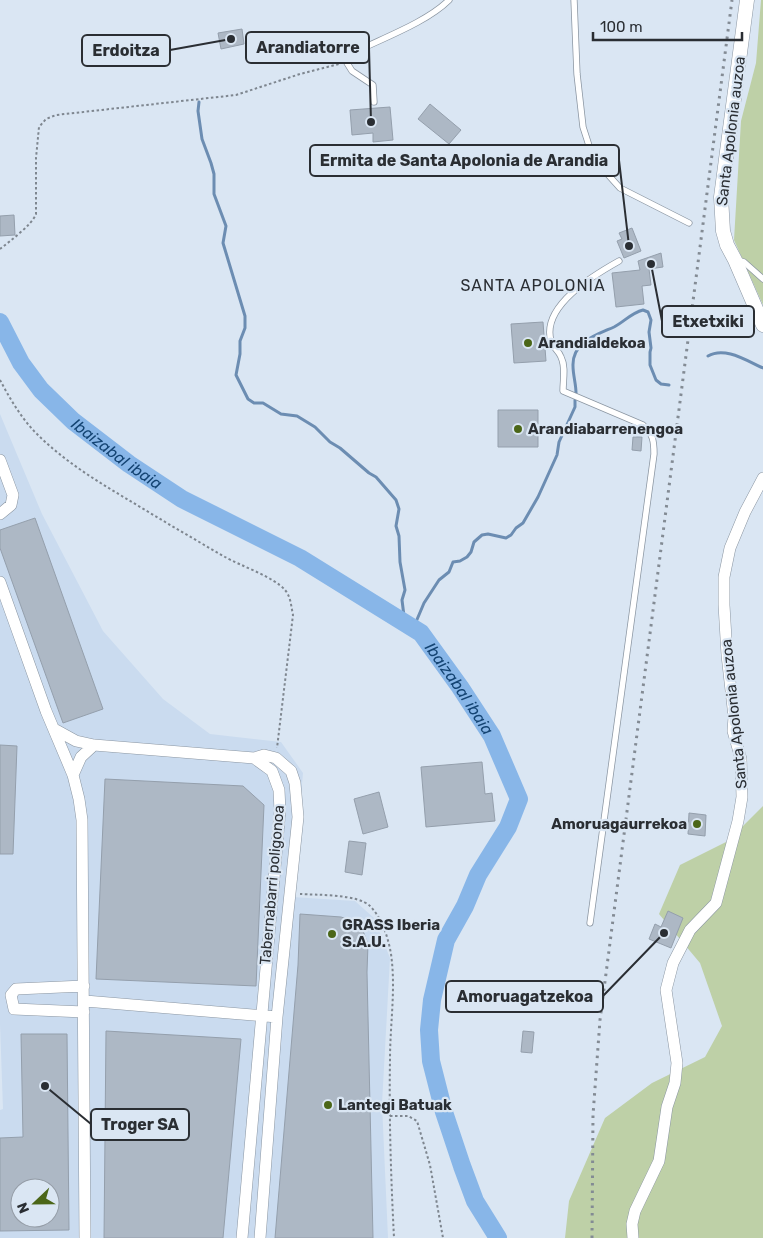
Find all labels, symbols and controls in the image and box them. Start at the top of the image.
scale bar [593,10,742,42]
text: 100 m [600,18,642,36]
callout: Arandiatorre [246,32,369,63]
callout: Erdoitza [82,35,170,66]
text: Arandiatorre [256,38,360,57]
text: Erdoitza [92,41,160,60]
street label: Santa Apolonia auzoa [713,55,749,207]
callout: Ermita de Santa Apolonia de Arandia [310,145,619,176]
text: Ermita de Santa Apolonia de Arandia [320,151,608,170]
district label: SANTA APOLONIA [460,276,606,295]
callout: Etxetxiki [662,306,754,337]
text: Etxetxiki [672,312,744,331]
place label: Arandialdekoa [538,334,646,352]
marker: Arandialdekoa [522,337,534,349]
water label: Ibaizabal ibaia [68,414,166,493]
place label: Arandiabarrenengoa [528,420,683,438]
marker: Arandiabarrenengoa [512,423,524,435]
street label: Santa Apolonia auzoa [717,638,751,790]
water label: Ibaizabal ibaia [421,639,497,738]
street label: Tabernabarri poligonoa [256,804,288,966]
place label: Amoruagaurrekoa [551,815,687,833]
marker: Amoruagaurrekoa [691,818,703,830]
place label: GRASS Iberia S.A.U. [342,916,440,951]
marker: GRASS Iberia S.A.U. [326,928,338,940]
callout: Amoruagatzekoa [446,981,603,1012]
text: Amoruagatzekoa [457,987,593,1006]
place label: Lantegi Batuak [338,1096,452,1114]
marker: Lantegi Batuak [322,1099,334,1111]
callout: Troger SA [91,1109,189,1140]
text: Troger SA [101,1115,180,1134]
north arrow [10,1178,60,1228]
text: N [14,1200,33,1216]

